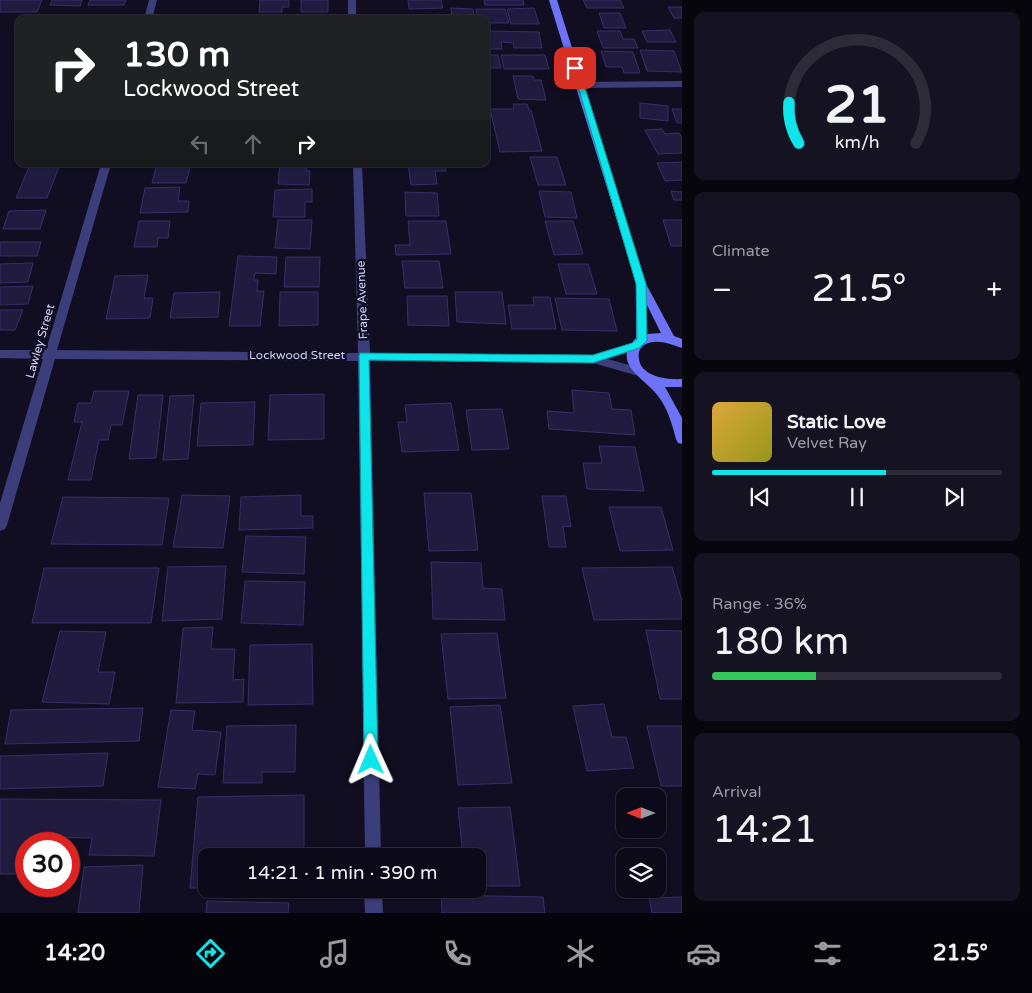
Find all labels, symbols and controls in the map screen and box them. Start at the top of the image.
text: 130 m [123,34,230,76]
icon: right [40,35,105,100]
pin [554,47,596,89]
icon: arrive [561,54,589,82]
text: 21 [824,74,890,137]
text: Lockwood Street [123,76,299,102]
icon: left [186,130,214,158]
icon: ahead [239,130,267,158]
icon: right [292,130,320,158]
text: km/h [835,132,879,153]
text: Climate [712,241,770,261]
street label: Frape Avenue [354,260,370,340]
text: 21.5° [812,266,907,312]
text: − [712,273,732,307]
text: + [986,273,1002,307]
street label: Lawley Street [23,302,57,380]
street label: Lockwood Street [249,348,345,362]
text: Static Love [787,411,886,433]
text: Velvet Ray [787,433,867,453]
icon: previous [746,483,774,511]
icon: pause [843,483,871,511]
icon: next [940,483,968,511]
text: Range · 36% [712,594,807,614]
text: 180 km [712,619,849,665]
position arrow [344,733,396,785]
text: Arrival [712,782,761,802]
north arrow [616,788,666,838]
map controls [616,788,666,898]
text: 14:21 [712,807,817,853]
speed limit sign: 30 [15,832,80,897]
button: layers [616,848,666,898]
text: 14:21 · 1 min · 390 m [246,862,438,884]
icon: directions [193,936,228,971]
icon: music [317,936,352,971]
icon: phone [440,936,475,971]
icon: climate [563,936,598,971]
icon: car [686,936,721,971]
icon: filters [810,936,845,971]
text: 14:20 [44,940,105,966]
text: 21.5° [933,940,988,966]

